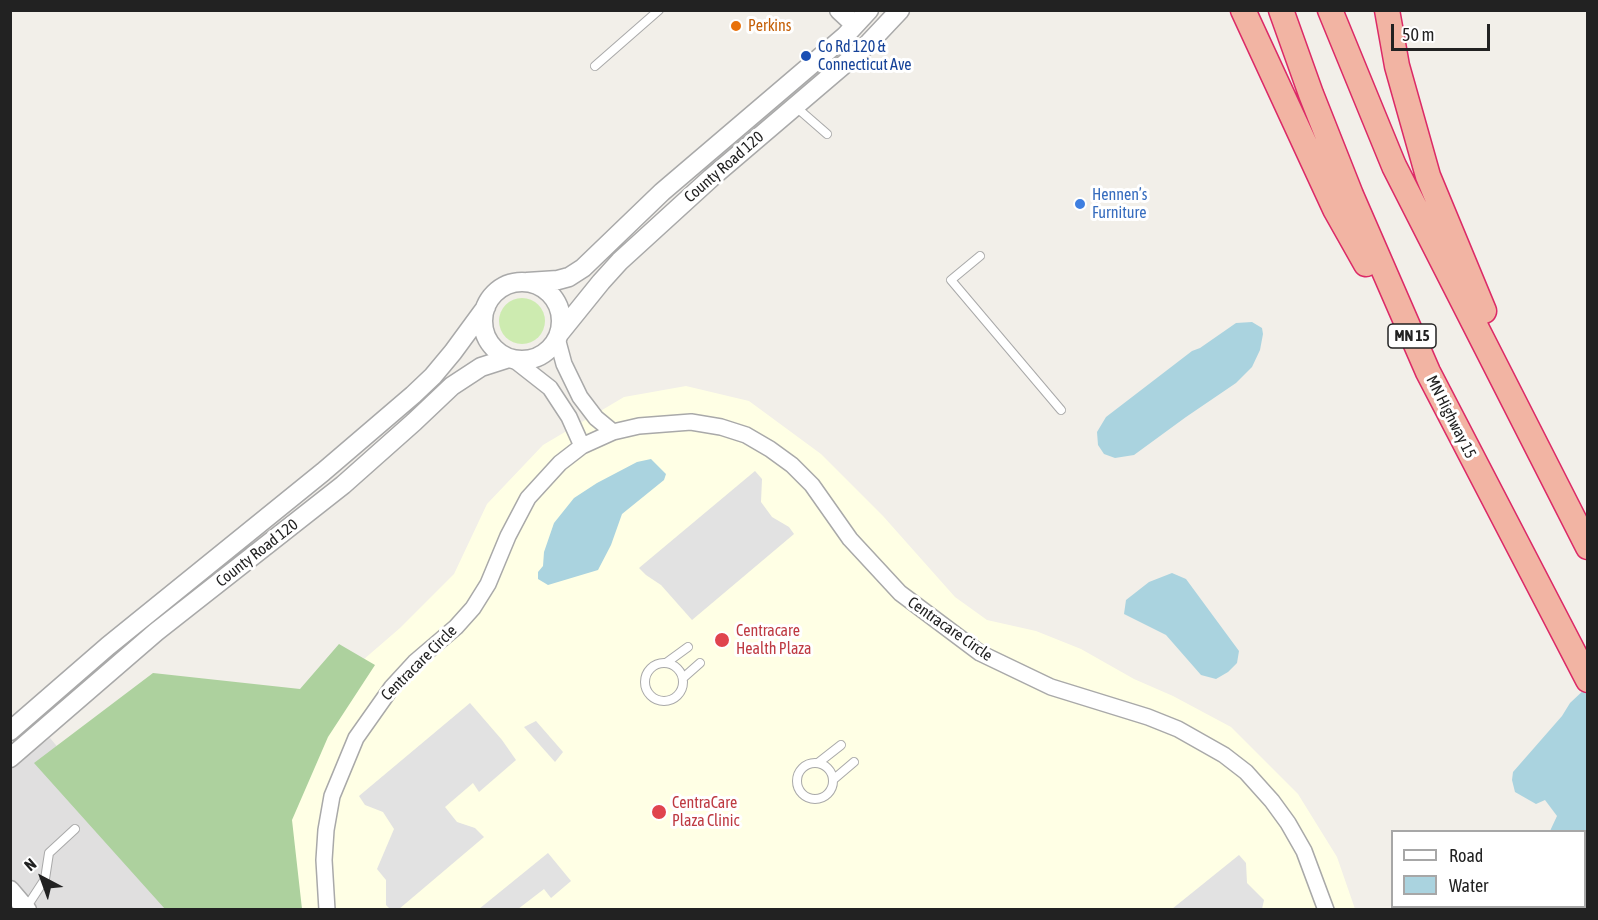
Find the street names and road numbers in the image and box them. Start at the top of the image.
street label: County Road 120 [680,127,768,207]
road number: MN 15 [1388,324,1436,348]
street label: MN Highway 15 [1422,372,1480,462]
street label: County Road 120 [212,515,302,591]
street label: Centracare Circle [904,593,996,665]
street label: Centracare Circle [377,621,461,705]

